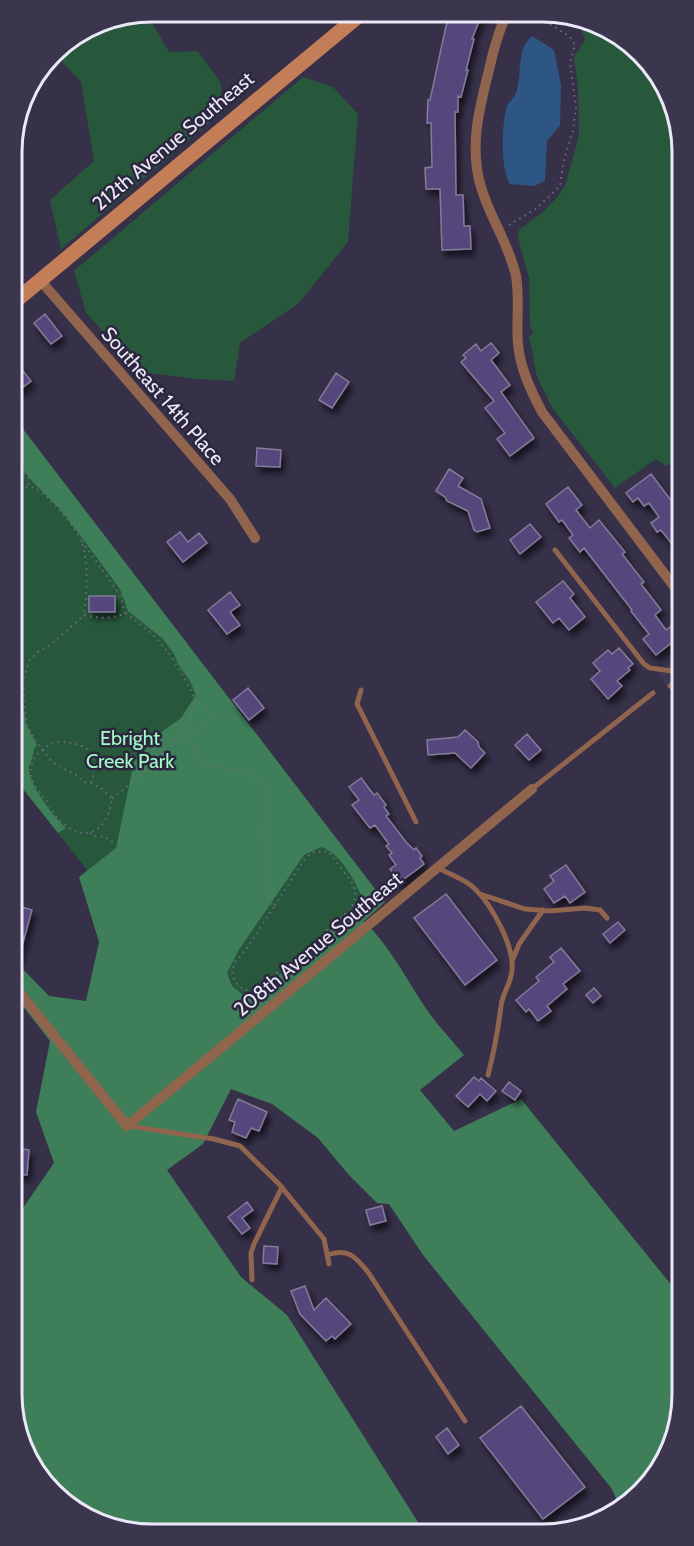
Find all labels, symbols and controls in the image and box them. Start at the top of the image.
street label: 212th Avenue Southeast [87,66,259,215]
street label: Southeast 14th Place [97,322,229,470]
park label: Ebright Creek Park [86,726,174,773]
street label: 208th Avenue Southeast [229,866,407,1021]

